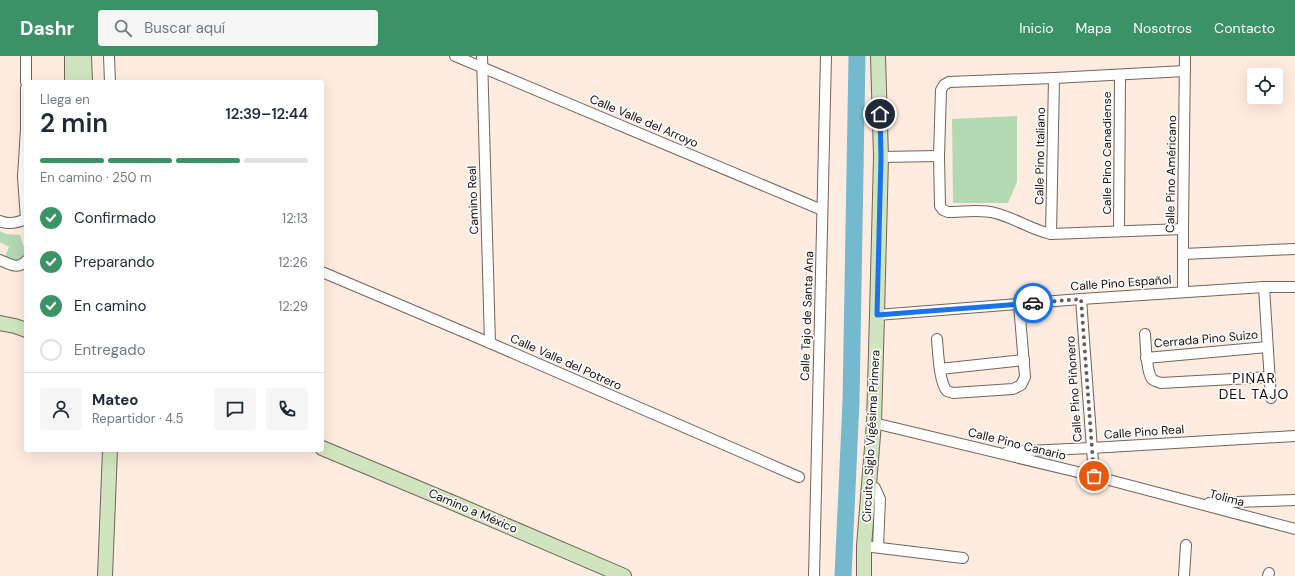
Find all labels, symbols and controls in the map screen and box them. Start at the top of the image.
search box [98,10,378,46]
text: Dashr [20,16,74,41]
icon: search [112,17,134,39]
text: Buscar aquí [144,18,225,38]
text: Inicio [1019,19,1054,37]
text: Mapa [1076,19,1111,37]
text: Nosotros [1133,19,1192,37]
text: Contacto [1214,19,1275,37]
map controls [1247,68,1283,104]
button: locate [1247,68,1283,104]
text: Llega en [40,91,90,108]
street label: Calle Valle del Arroyo [587,91,701,151]
street label: Calle Pino Canadiense [1099,91,1115,215]
pin [863,97,897,131]
icon: home [869,103,891,125]
text: 12:39–12:44 [226,104,308,124]
text: 2 min [40,106,108,140]
street label: Calle Pino Italiano [1031,107,1049,205]
street label: Calle Pino Américano [1162,115,1180,233]
street label: Camino Real [464,165,482,235]
text: En camino · 250 m [40,169,152,186]
icon: check [40,207,62,229]
text: Confirmado [74,208,156,228]
text: 12:13 [282,210,308,227]
icon: check [40,251,62,273]
street label: Calle Tajo de Santa Ana [797,251,817,381]
text: Preparando [74,252,155,272]
text: 12:26 [278,254,308,271]
street label: Calle Pino Español [1070,271,1172,295]
courier [1013,283,1053,323]
icon: car [1022,292,1044,314]
icon: check [40,295,62,317]
text: En camino [74,296,146,316]
text: 12:29 [278,298,308,315]
street label: Cerrada Pino Suizo [1153,326,1259,352]
street label: Calle Valle del Potrero [508,330,624,394]
street label: Calle Pino Piñonero [1062,335,1086,443]
text: Entregado [74,340,146,360]
street label: Circuito Siglo Vigésima Primera [858,349,884,523]
district label: PINAR DEL TAJO [1219,369,1289,403]
button: person [40,388,82,430]
button: chat [214,388,256,430]
button: phone [266,388,308,430]
text: Mateo [92,390,138,410]
text: Repartidor · 4.5 [92,410,184,427]
street label: Calle Pino Real [1103,421,1185,443]
street label: Calle Pino Canario [966,424,1068,464]
pin [1077,459,1111,493]
icon: bag [1083,465,1105,487]
street label: Camino a México [426,485,520,537]
street label: Tolima [1208,486,1246,510]

